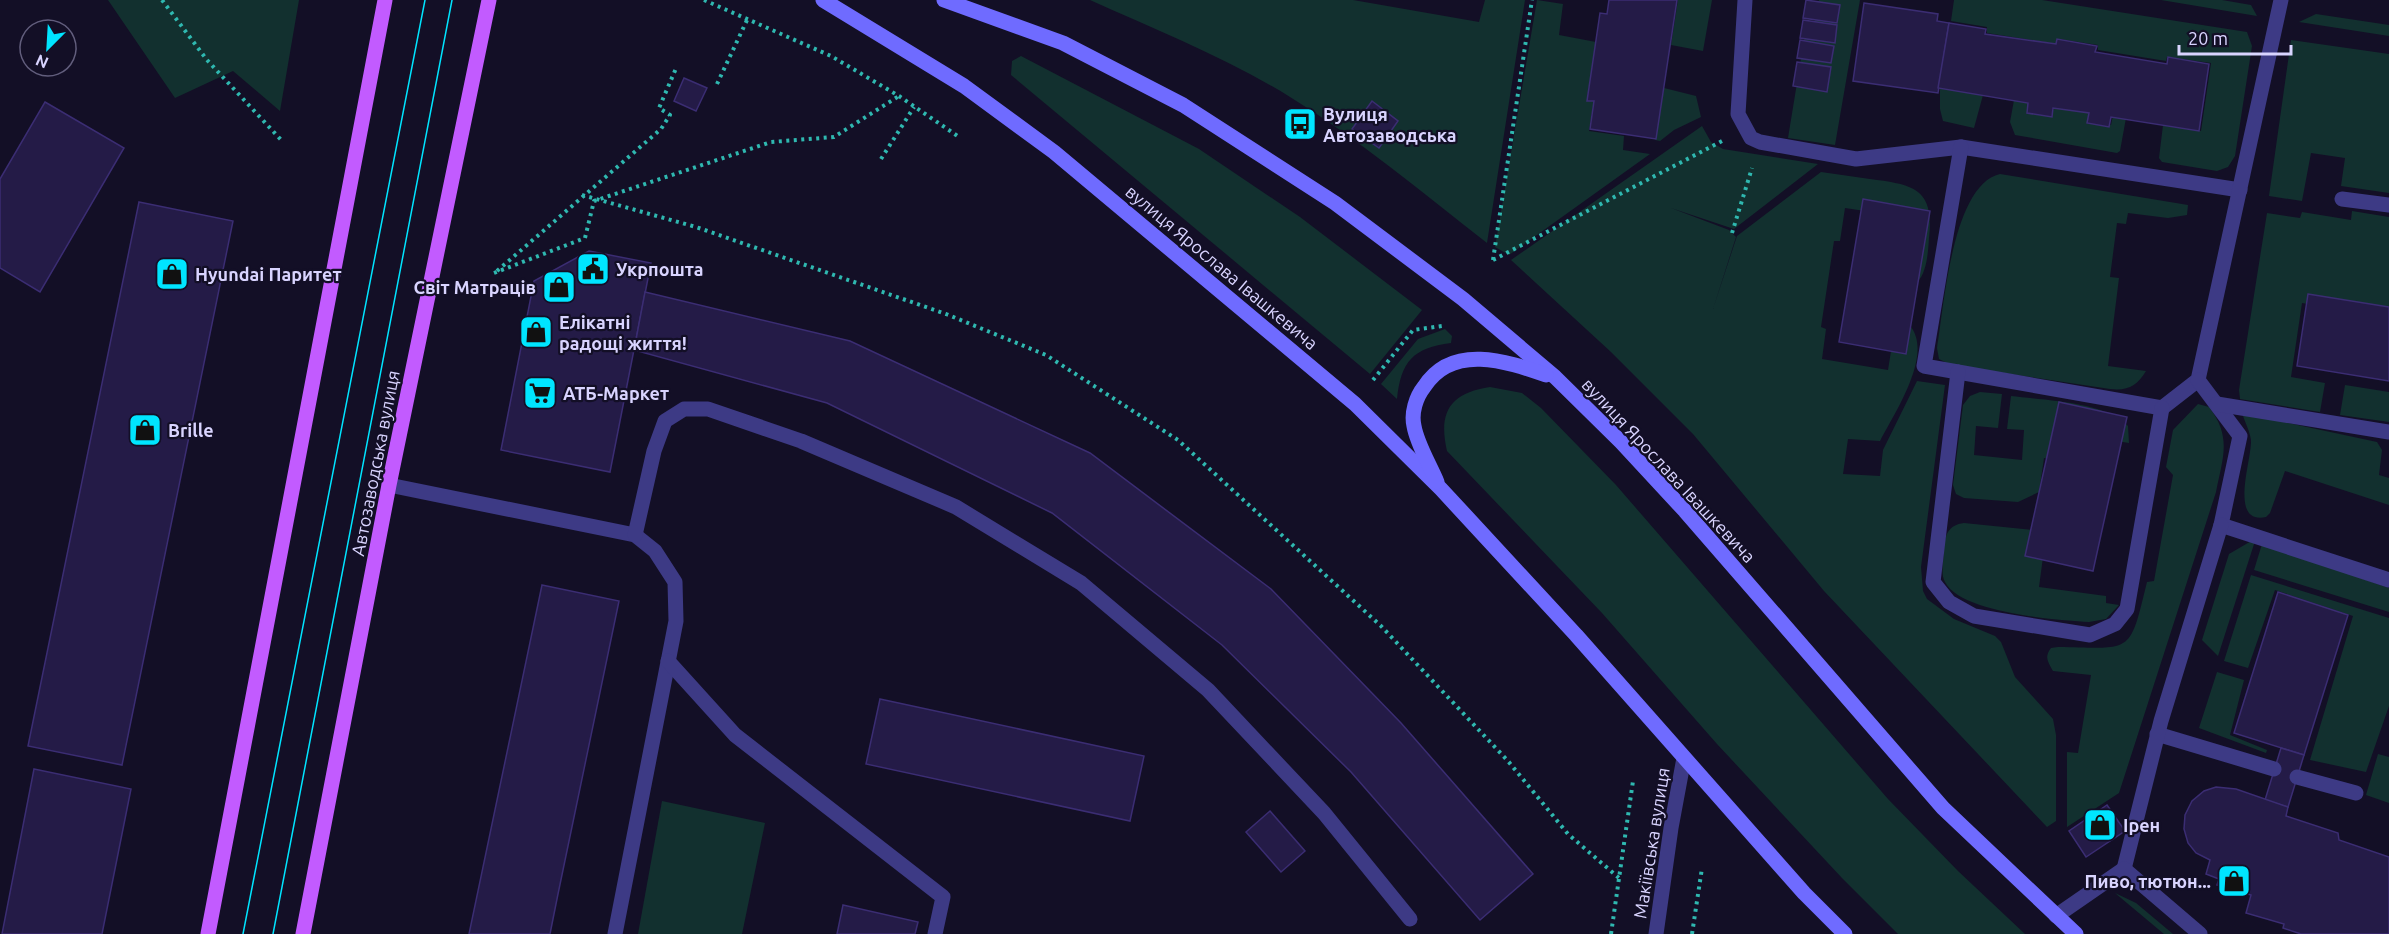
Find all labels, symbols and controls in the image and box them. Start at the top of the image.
north arrow [18,18,78,78]
scale bar [2179,18,2292,56]
text: 20 m [2188,28,2228,48]
text: N [33,51,51,72]
place label: Вулиця Автозаводська [1323,104,1457,145]
bus stop icon: Вулиця Автозаводська [1282,106,1318,142]
street label: вулиця Ярослава Івашкевича [1122,181,1322,353]
public building icon: Укрпошта [575,251,611,287]
shop icon: Hyundai Паритет [154,256,190,292]
place label: Укрпошта [616,259,704,279]
place label: Hyundai Паритет [195,264,342,284]
shop icon: Світ Матраців [541,269,577,305]
place label: Світ Матраців [413,277,536,297]
place label: Елікатні радощі життя! [559,312,687,353]
shop icon: Елікатні радощі життя! [518,314,554,350]
street label: Автозаводська вулиця [347,368,403,558]
street label: вулиця Ярослава Івашкевича [1578,374,1760,566]
supermarket icon: АТБ-Маркет [522,375,558,411]
place label: АТБ-Маркет [563,383,669,403]
shop icon: Brille [127,412,163,448]
place label: Brille [168,420,214,440]
street label: Макіївська вулиця [1629,766,1673,920]
shop icon: Ірен [2082,807,2118,843]
place label: Ірен [2123,815,2160,835]
shop icon: Пиво, тютюн... [2216,863,2252,899]
place label: Пиво, тютюн... [2085,871,2211,891]

